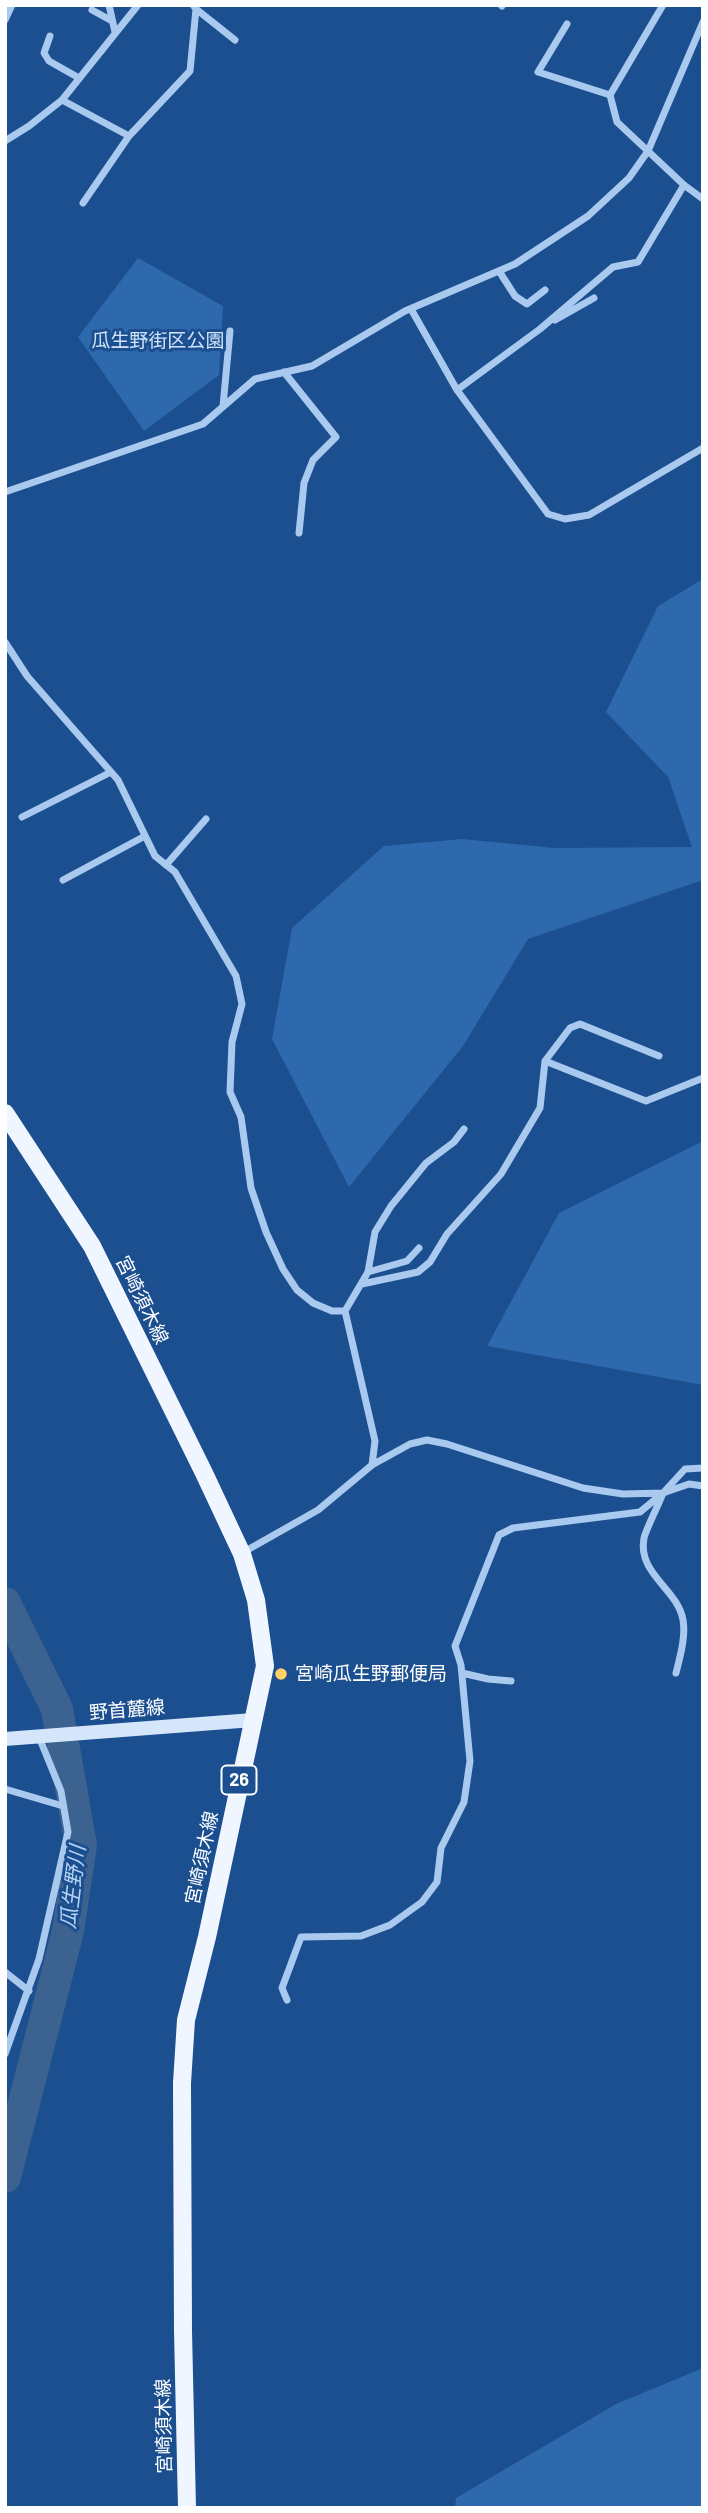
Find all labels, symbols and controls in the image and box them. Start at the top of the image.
park label: 瓜生野街区公園 [92,330,224,352]
street label: 宮崎須木線 [111,1252,173,1348]
place label: 宮崎瓜生野郵便局 [295,1663,447,1685]
marker: 宮崎瓜生野郵便局 [273,1666,289,1682]
street label: 野首麓線 [88,1695,166,1725]
road number: 26 [222,1765,256,1794]
street label: 宮崎須木線 [181,1809,223,1907]
water label: 瓜生野川 [55,1844,91,1930]
street label: 宮崎須木線 [152,2378,176,2474]

